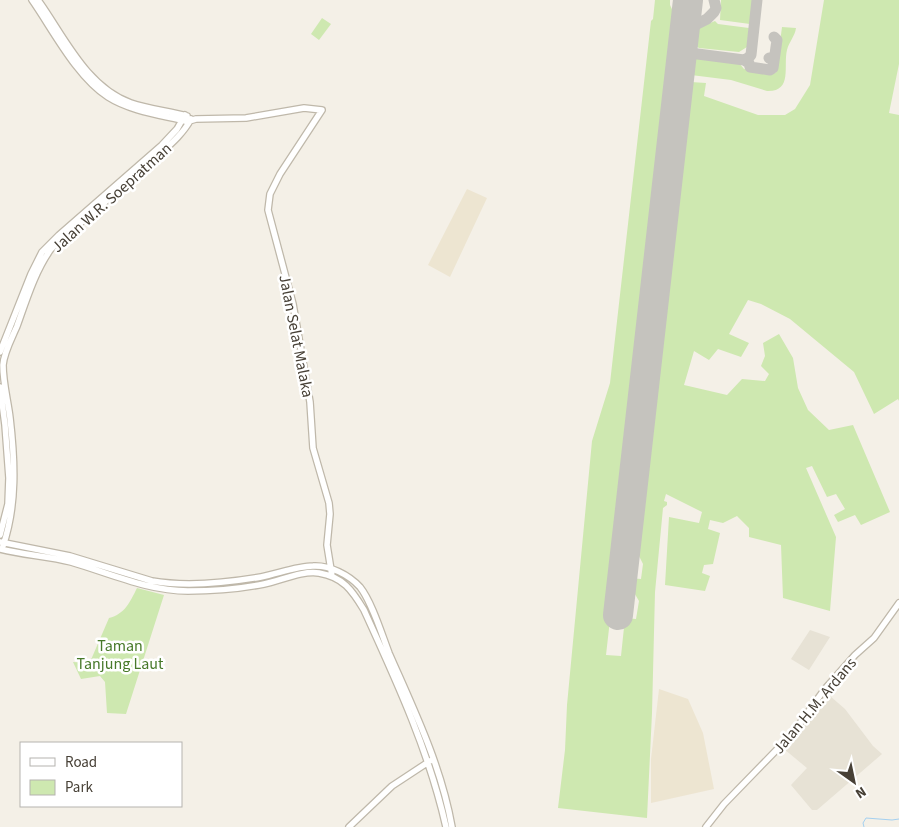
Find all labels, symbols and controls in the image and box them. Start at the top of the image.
street label: Jalan W.R. Soepratman [47,138,177,258]
street label: Jalan Selat Malaka [273,273,319,399]
park label: Taman Tanjung Laut [77,635,164,675]
street label: Jalan H.M. Ardans [768,653,862,759]
legend [20,742,182,807]
text: Road [65,752,97,773]
north arrow [829,757,879,807]
text: Park [65,777,94,798]
text: N [851,781,870,803]

